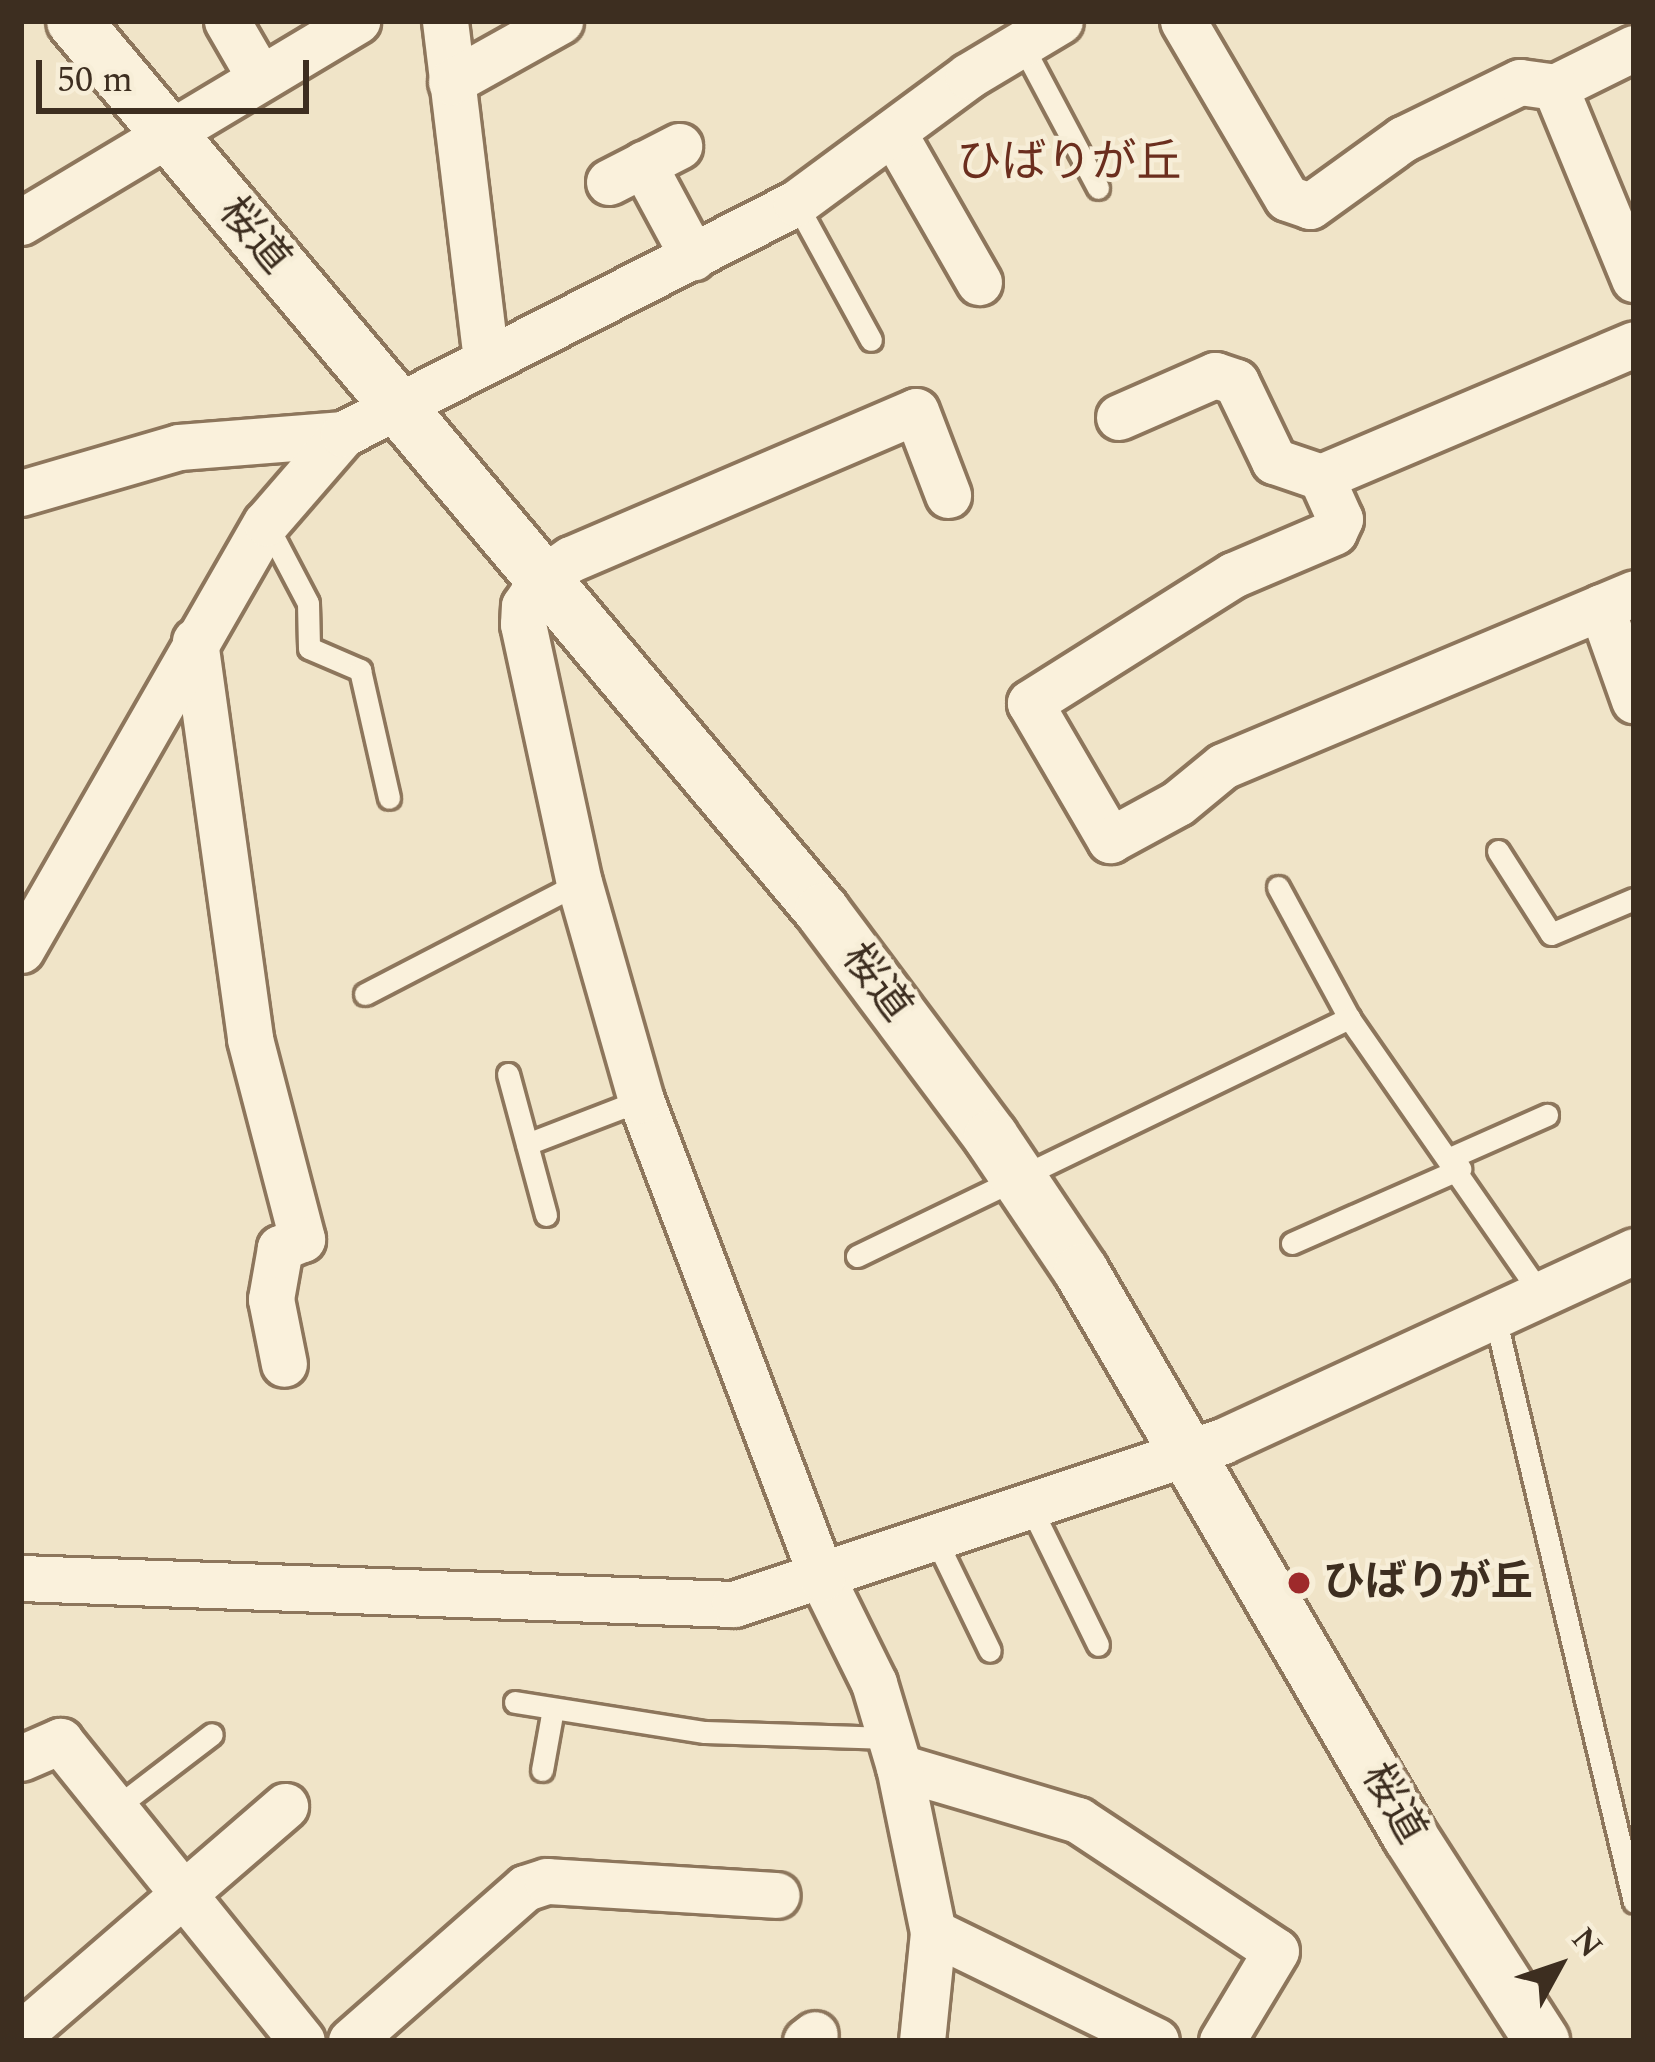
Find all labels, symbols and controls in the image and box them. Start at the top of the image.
scale bar [42,36,315,110]
text: 50 m [57,53,133,108]
district label: ひばりが丘 [957,136,1181,190]
street label: 桜道 [208,188,300,284]
street label: 桜道 [831,934,921,1032]
place label: ひばりが丘 [1323,1558,1533,1608]
marker: ひばりが丘 [1286,1570,1312,1596]
street label: 桜道 [1350,1755,1436,1853]
north arrow [1499,1906,1619,2026]
text: N [1559,1916,1614,1969]

